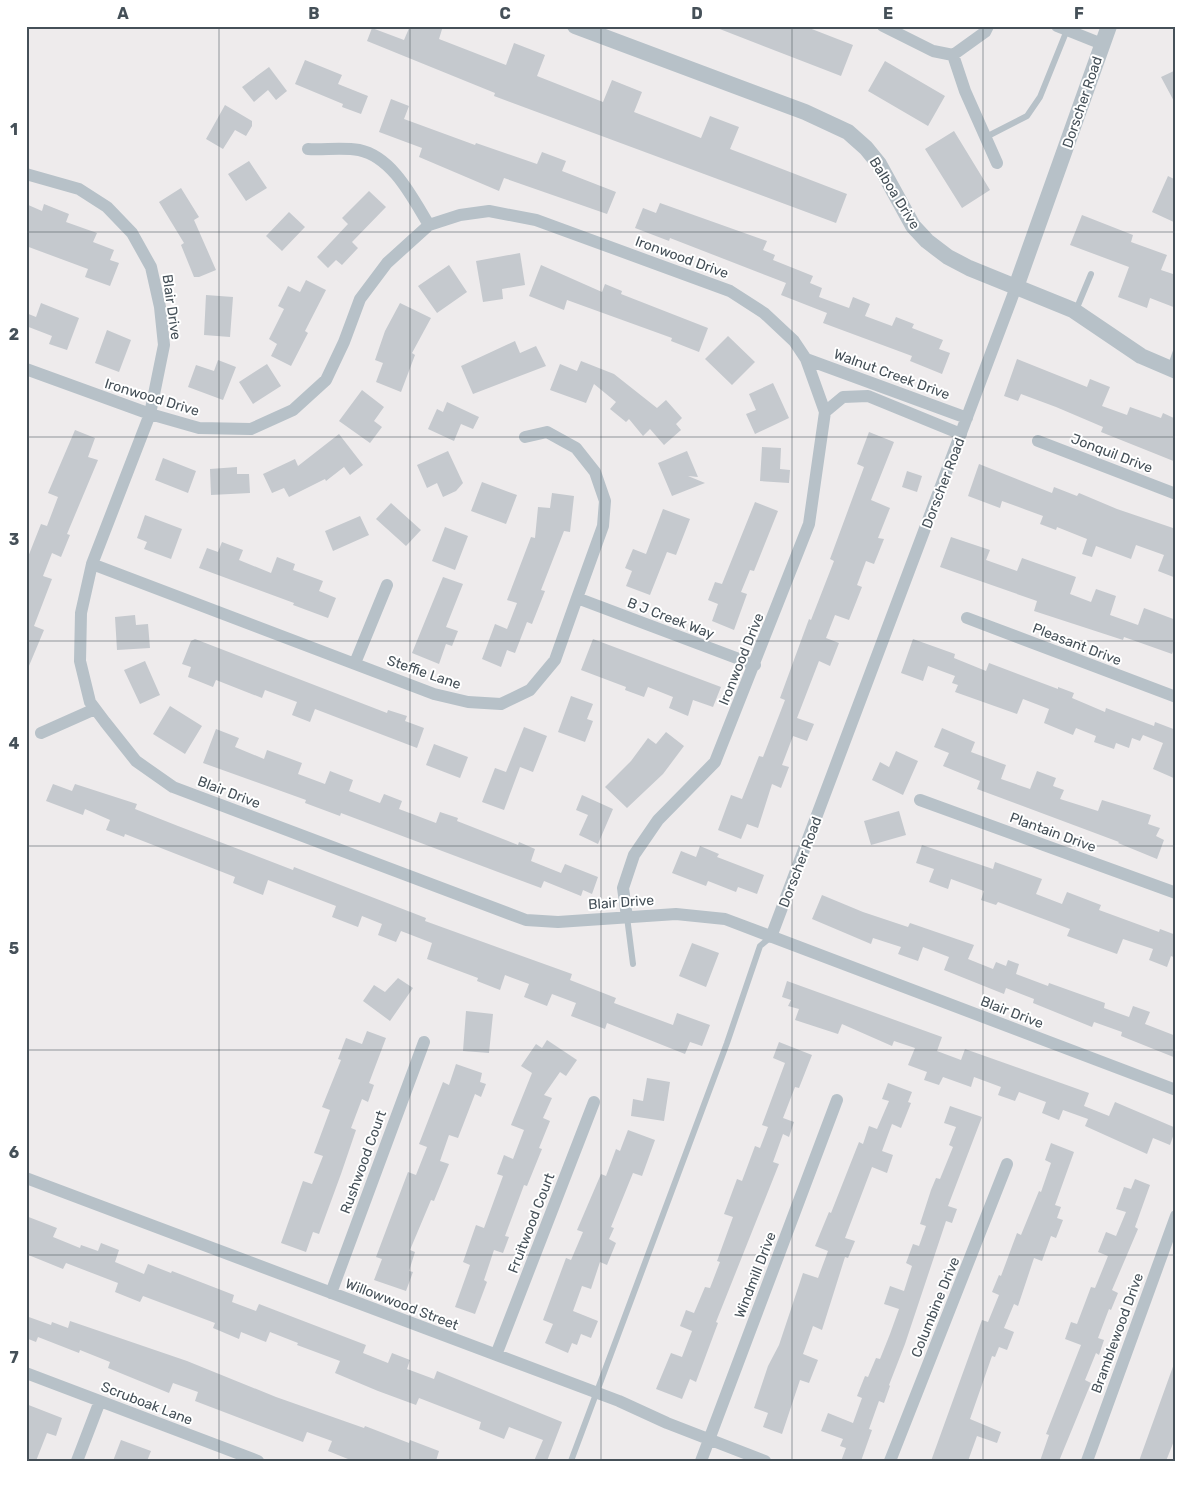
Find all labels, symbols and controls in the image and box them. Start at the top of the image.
text: A [117,4,129,23]
text: B [308,4,320,23]
text: C [499,4,511,23]
text: D [691,4,703,23]
text: E [883,4,893,23]
text: F [1074,4,1084,23]
street label: Dorscher Road [1059,54,1106,150]
text: 1 [10,120,18,139]
street label: Balboa Drive [866,154,924,233]
street label: Ironwood Drive [633,233,731,282]
street label: Blair Drive [158,273,185,341]
text: 2 [9,325,19,344]
street label: Walnut Creek Drive [831,346,952,403]
street label: Ironwood Drive [103,375,201,420]
street label: Jonquil Drive [1069,430,1155,477]
street label: Dorscher Road [918,435,969,531]
text: 3 [9,530,19,549]
street label: B J Creek Way [625,594,717,643]
street label: Ironwood Drive [715,610,768,708]
street label: Pleasant Drive [1030,620,1124,669]
street label: Steffie Lane [385,652,463,693]
text: 4 [9,734,20,753]
street label: Blair Drive [195,773,263,812]
street label: Plantain Drive [1007,809,1098,856]
street label: Dorscher Road [775,814,826,910]
street label: Blair Drive [588,892,655,913]
text: 5 [9,939,19,958]
street label: Blair Drive [978,993,1046,1032]
street label: Rushwood Court [337,1108,390,1216]
text: 6 [9,1143,19,1162]
street label: Fruitwood Court [505,1170,559,1276]
street label: Windmill Drive [731,1229,780,1321]
street label: Columbine Drive [908,1254,963,1360]
street label: Bramblewood Drive [1088,1271,1147,1396]
street label: Willowwood Street [343,1275,461,1334]
text: 7 [9,1348,19,1367]
street label: Scruboak Lane [99,1378,195,1429]

